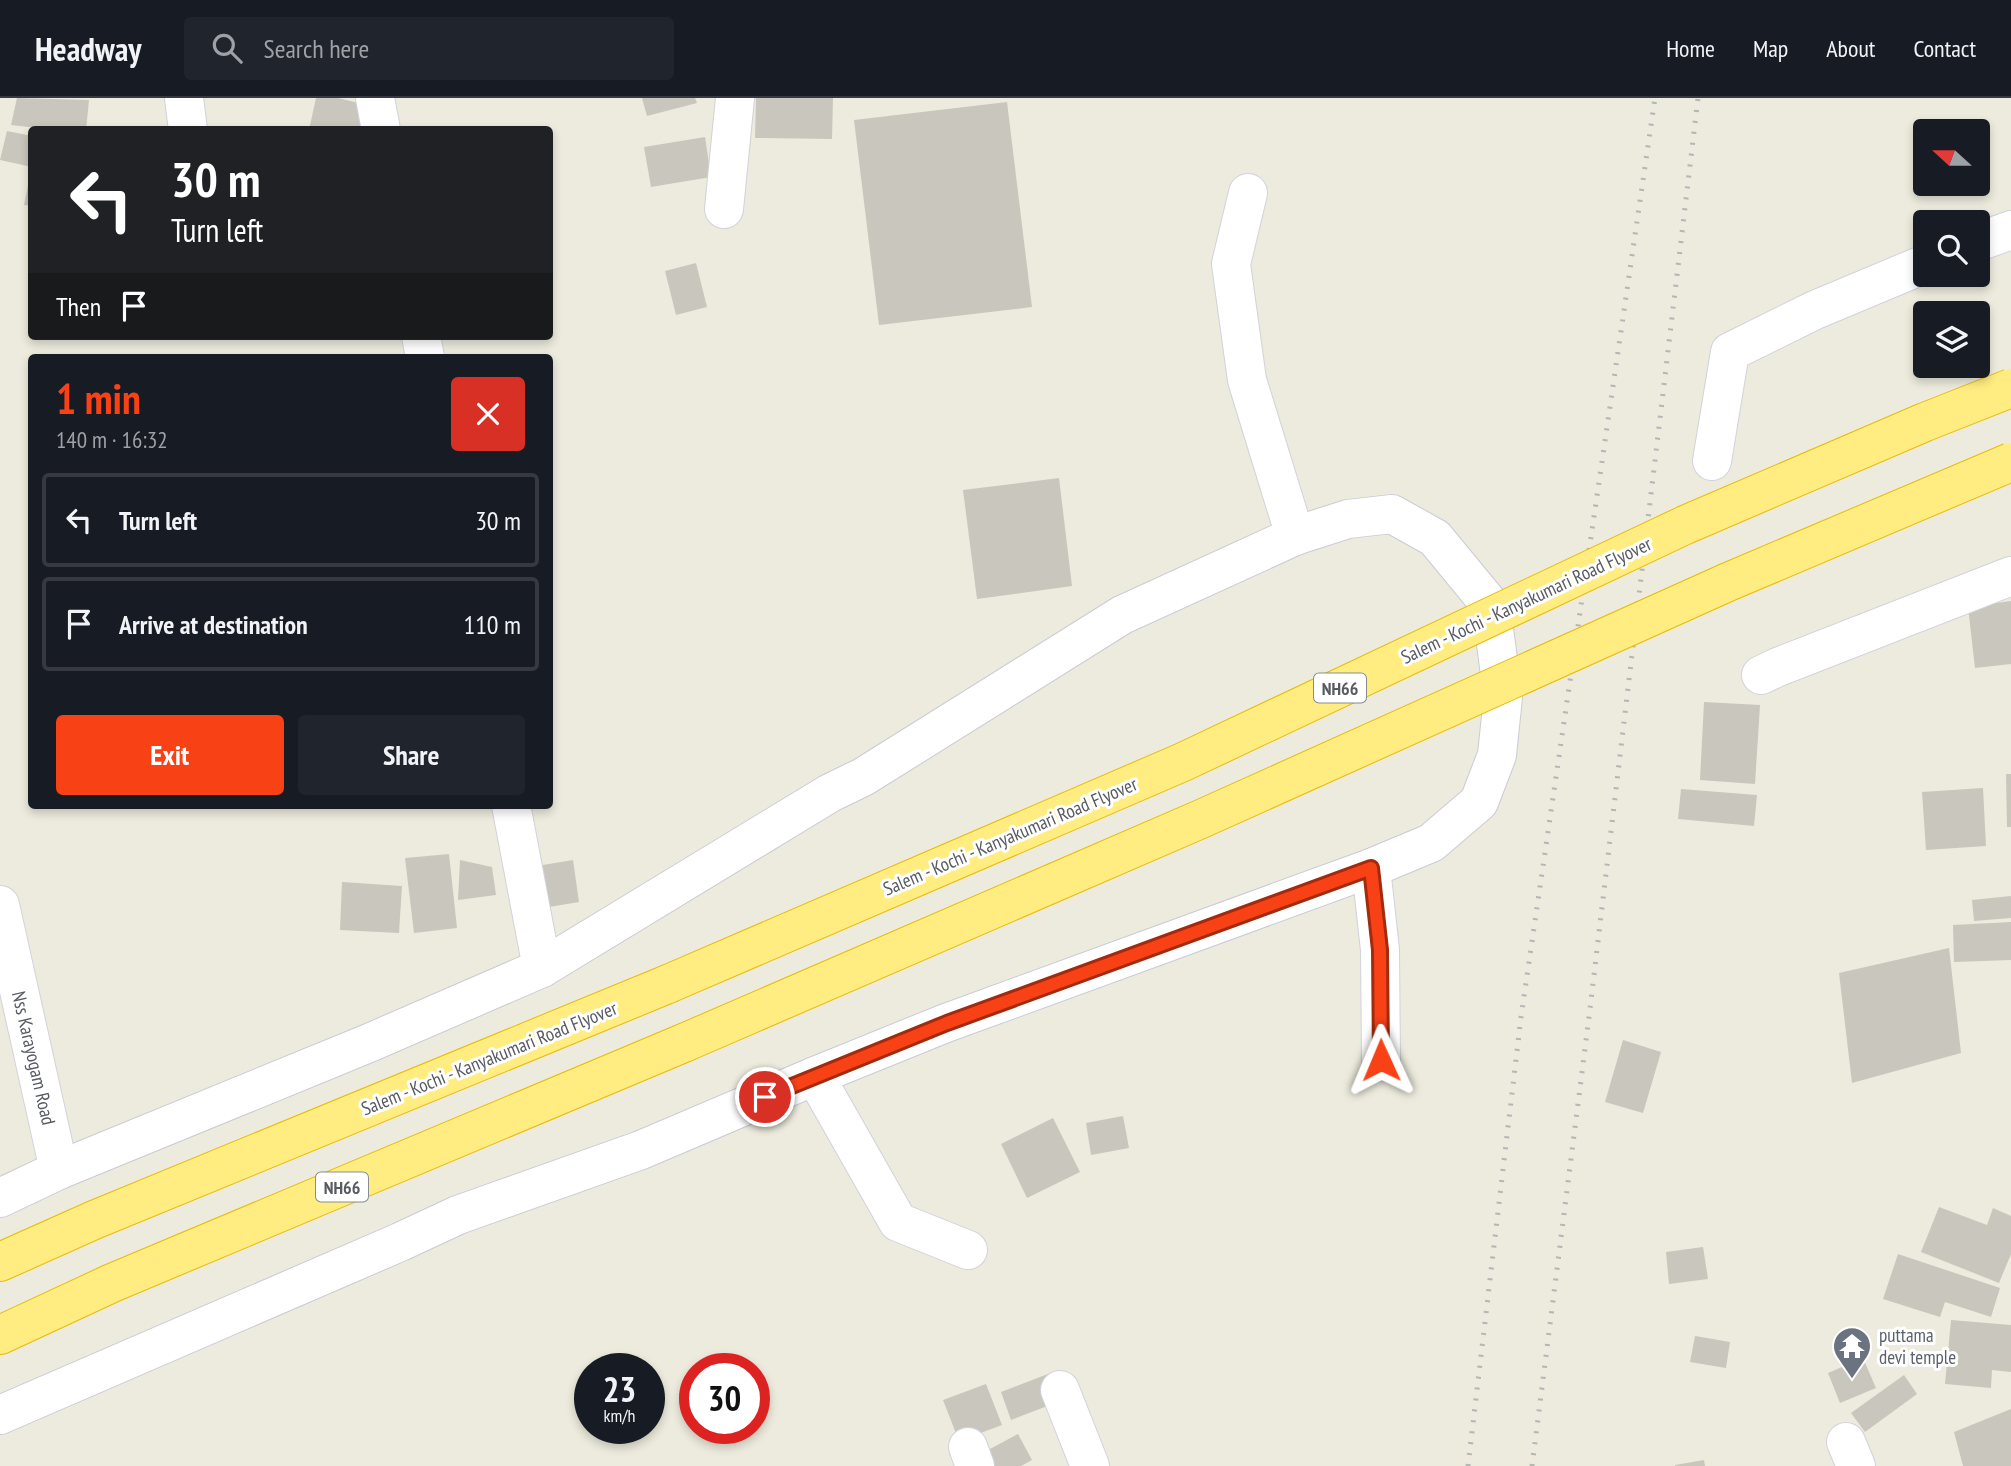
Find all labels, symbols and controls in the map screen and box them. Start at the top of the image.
search box [184,17,674,80]
text: Headway [35,27,142,70]
icon: search [208,29,246,67]
text: Search here [264,32,369,65]
text: Home [1666,33,1715,64]
text: Map [1753,33,1788,64]
text: About [1826,33,1875,64]
text: Contact [1913,33,1976,64]
north arrow [1913,119,1990,196]
map controls [1913,119,1990,378]
text: 30 m [171,147,260,211]
icon: left [56,154,147,245]
text: Turn left [171,209,263,251]
button: search [1913,210,1990,287]
icon: arrive [115,287,153,325]
text: Then [56,290,101,323]
button: layers [1913,301,1990,378]
text: 1 min [56,371,141,426]
button: close [451,377,525,451]
text: 140 m · 16:32 [56,425,168,454]
icon: left [60,501,98,539]
text: Turn left [119,504,197,537]
text: 30 m [475,504,521,537]
street label: Salem - Kochi - Kanyakumari Road Flyover [1397,531,1656,669]
icon: arrive [60,605,98,643]
text: Arrive at destination [119,608,308,641]
text: 110 m [463,608,521,641]
road number: NH66 [1314,674,1366,702]
button: Exit [56,715,284,795]
button: Share [298,715,525,795]
street label: Salem - Kochi - Kanyakumari Road Flyover [879,771,1141,901]
street label: Nss Karayogam Road [7,989,61,1127]
street label: Salem - Kochi - Kanyakumari Road Flyover [358,995,621,1120]
position arrow [1344,1023,1418,1097]
pin [735,1067,795,1127]
icon: arrive [746,1078,784,1116]
road number: NH66 [316,1172,368,1202]
place label: puttama devi temple [1879,1323,1956,1369]
temple icon: puttama devi temple [1831,1325,1873,1380]
speed limit sign: 30 [679,1353,770,1444]
text: 23 [603,1366,636,1412]
text: km/h [604,1404,635,1427]

